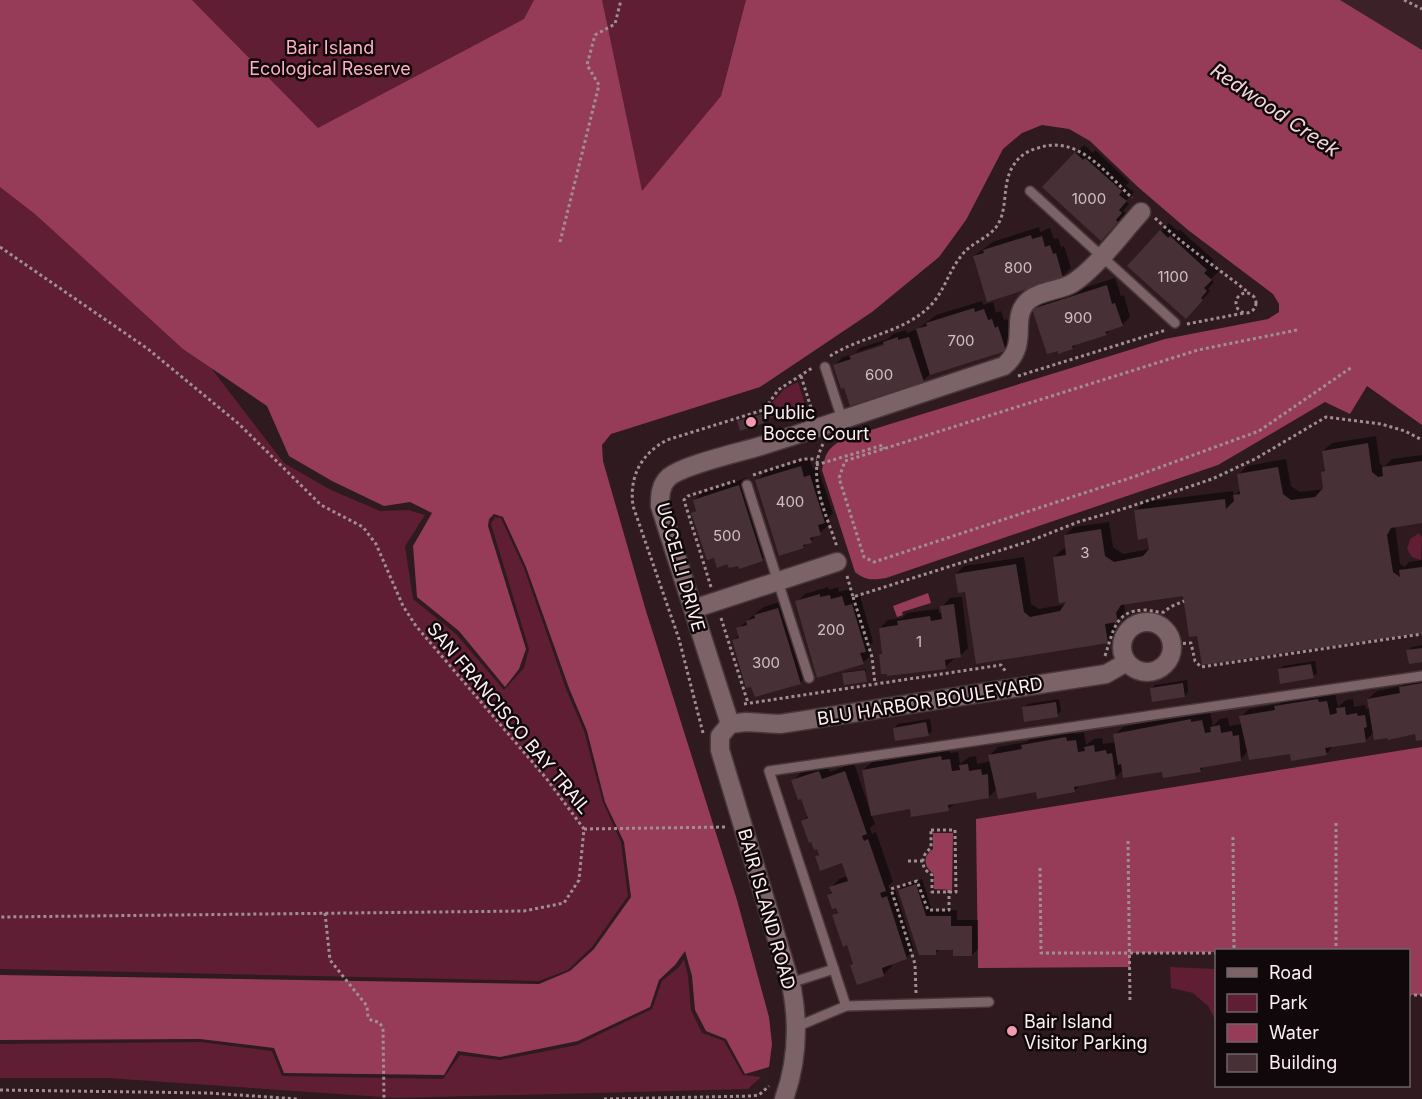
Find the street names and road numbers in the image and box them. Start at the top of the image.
street label: UCCELLI DRIVE [653,500,709,634]
street label: SAN FRANCISCO BAY TRAIL [423,618,595,818]
street label: BLU HARBOR BOULEVARD [816,673,1044,729]
street label: BAIR ISLAND ROAD [734,826,800,992]

